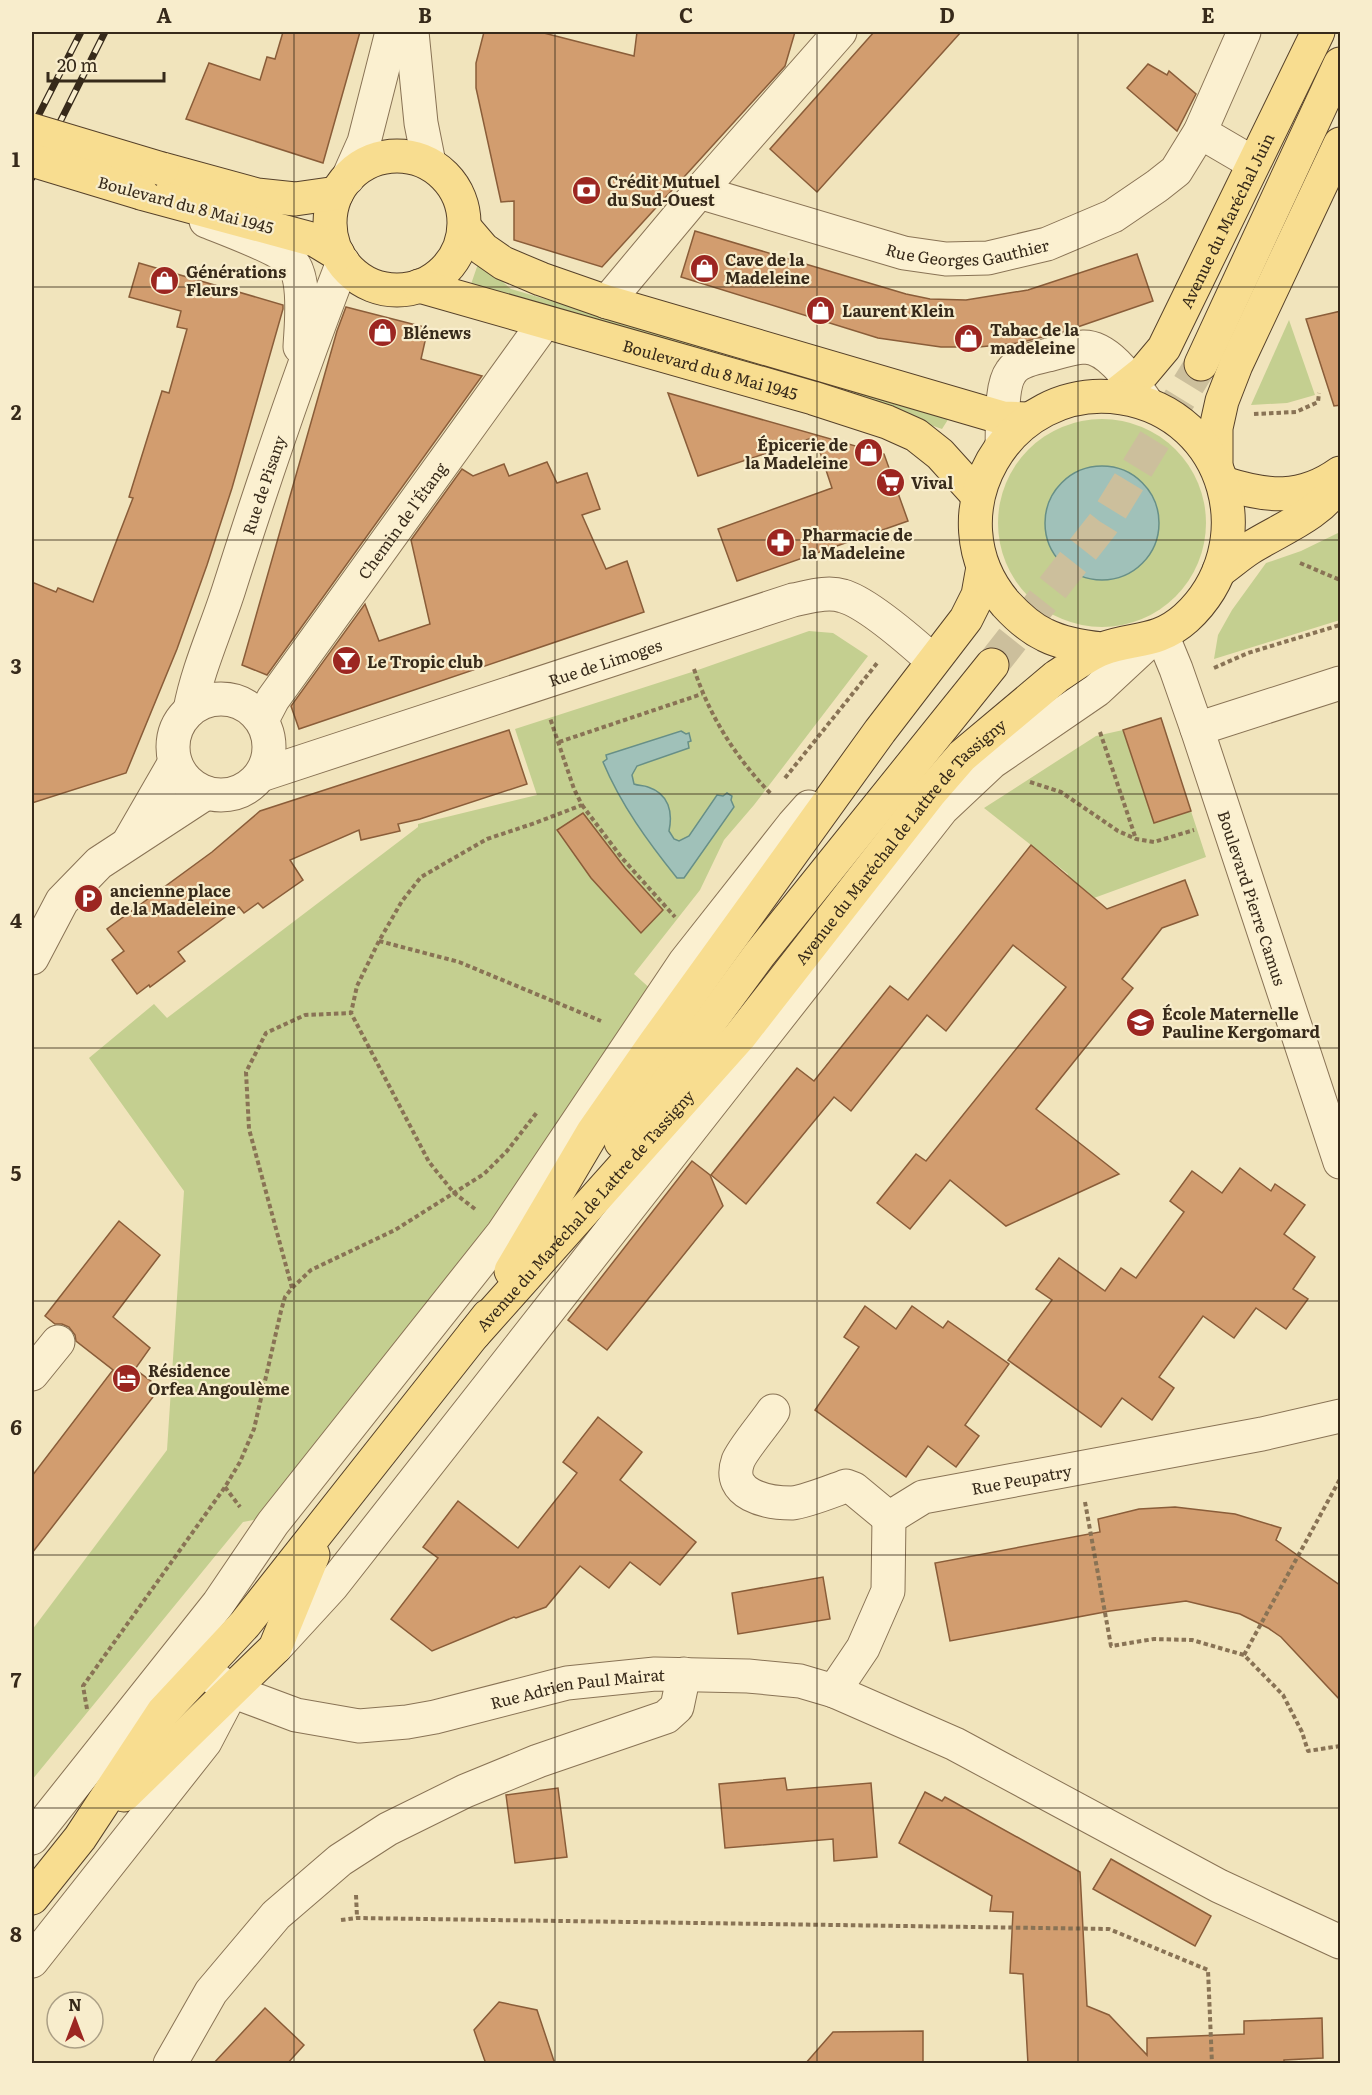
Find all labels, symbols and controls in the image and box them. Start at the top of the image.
text: A [156,0,172,29]
text: B [418,0,432,29]
text: C [679,0,693,29]
text: D [939,0,955,29]
text: E [1201,0,1215,29]
scale bar [48,45,164,83]
text: 20 m [57,51,98,78]
street label: Avenue du Maréchal Juin [1173,128,1279,312]
text: 1 [12,143,20,173]
street label: Boulevard du 8 Mai 1945 [95,169,277,239]
place label: Crédit Mutuel du Sud-Ouest [607,169,720,211]
bank icon: Crédit Mutuel du Sud-Ouest [570,174,602,206]
street label: Rue Georges Gauthier [883,232,1052,271]
place label: Cave de la Madeleine [725,247,810,289]
shop icon: Cave de la Madeleine [688,252,720,284]
place label: Générations Fleurs [186,259,286,301]
shop icon: Générations Fleurs [149,264,181,296]
shop icon: Laurent Klein [805,294,837,326]
place label: Laurent Klein [842,298,955,322]
shop icon: Blénews [366,316,398,348]
place label: Tabac de la madeleine [990,317,1080,359]
place label: Blénews [403,320,471,344]
shop icon: Tabac de la madeleine [953,322,985,354]
street label: Boulevard du 8 Mai 1945 [620,333,801,405]
text: 2 [11,396,22,426]
street label: Rue de Pisany [235,431,291,537]
place label: Épicerie de la Madeleine [745,432,848,474]
shop icon: Épicerie de la Madeleine [853,437,885,469]
street label: Chemin de l'Étang [351,457,452,584]
supermarket icon: Vival [874,466,906,498]
place label: Vival [911,470,953,494]
place label: Pharmacie de la Madeleine [802,522,913,564]
pharmacy icon: Pharmacie de la Madeleine [765,527,797,559]
street label: Rue de Limoges [545,632,665,692]
bar icon: Le Tropic club [330,645,362,677]
place label: Le Tropic club [367,649,483,673]
text: 3 [10,650,22,680]
street label: Avenue du Maréchal de Lattre de Tassigny [788,712,1011,969]
street label: Boulevard Pierre Camus [1213,807,1293,988]
place label: ancienne place de la Madeleine [110,878,236,920]
parking icon: ancienne place de la Madeleine [73,883,105,915]
text: 4 [10,904,22,934]
place label: École Maternelle Pauline Kergomard [1162,1001,1320,1043]
school or university icon: École Maternelle Pauline Kergomard [1125,1006,1157,1038]
street label: Avenue du Maréchal de Lattre de Tassigny [470,1083,700,1336]
text: 5 [11,1157,22,1187]
place label: Résidence Orfea Angoulème [148,1358,290,1400]
hotel icon: Résidence Orfea Angoulème [111,1363,143,1395]
text: 6 [10,1411,22,1441]
street label: Rue Peupatry [969,1458,1074,1500]
street label: Rue Adrien Paul Mairat [487,1662,666,1714]
text: 7 [11,1664,22,1694]
text: 8 [10,1918,22,1948]
north arrow [45,1990,105,2050]
text: N [68,1992,82,2016]

